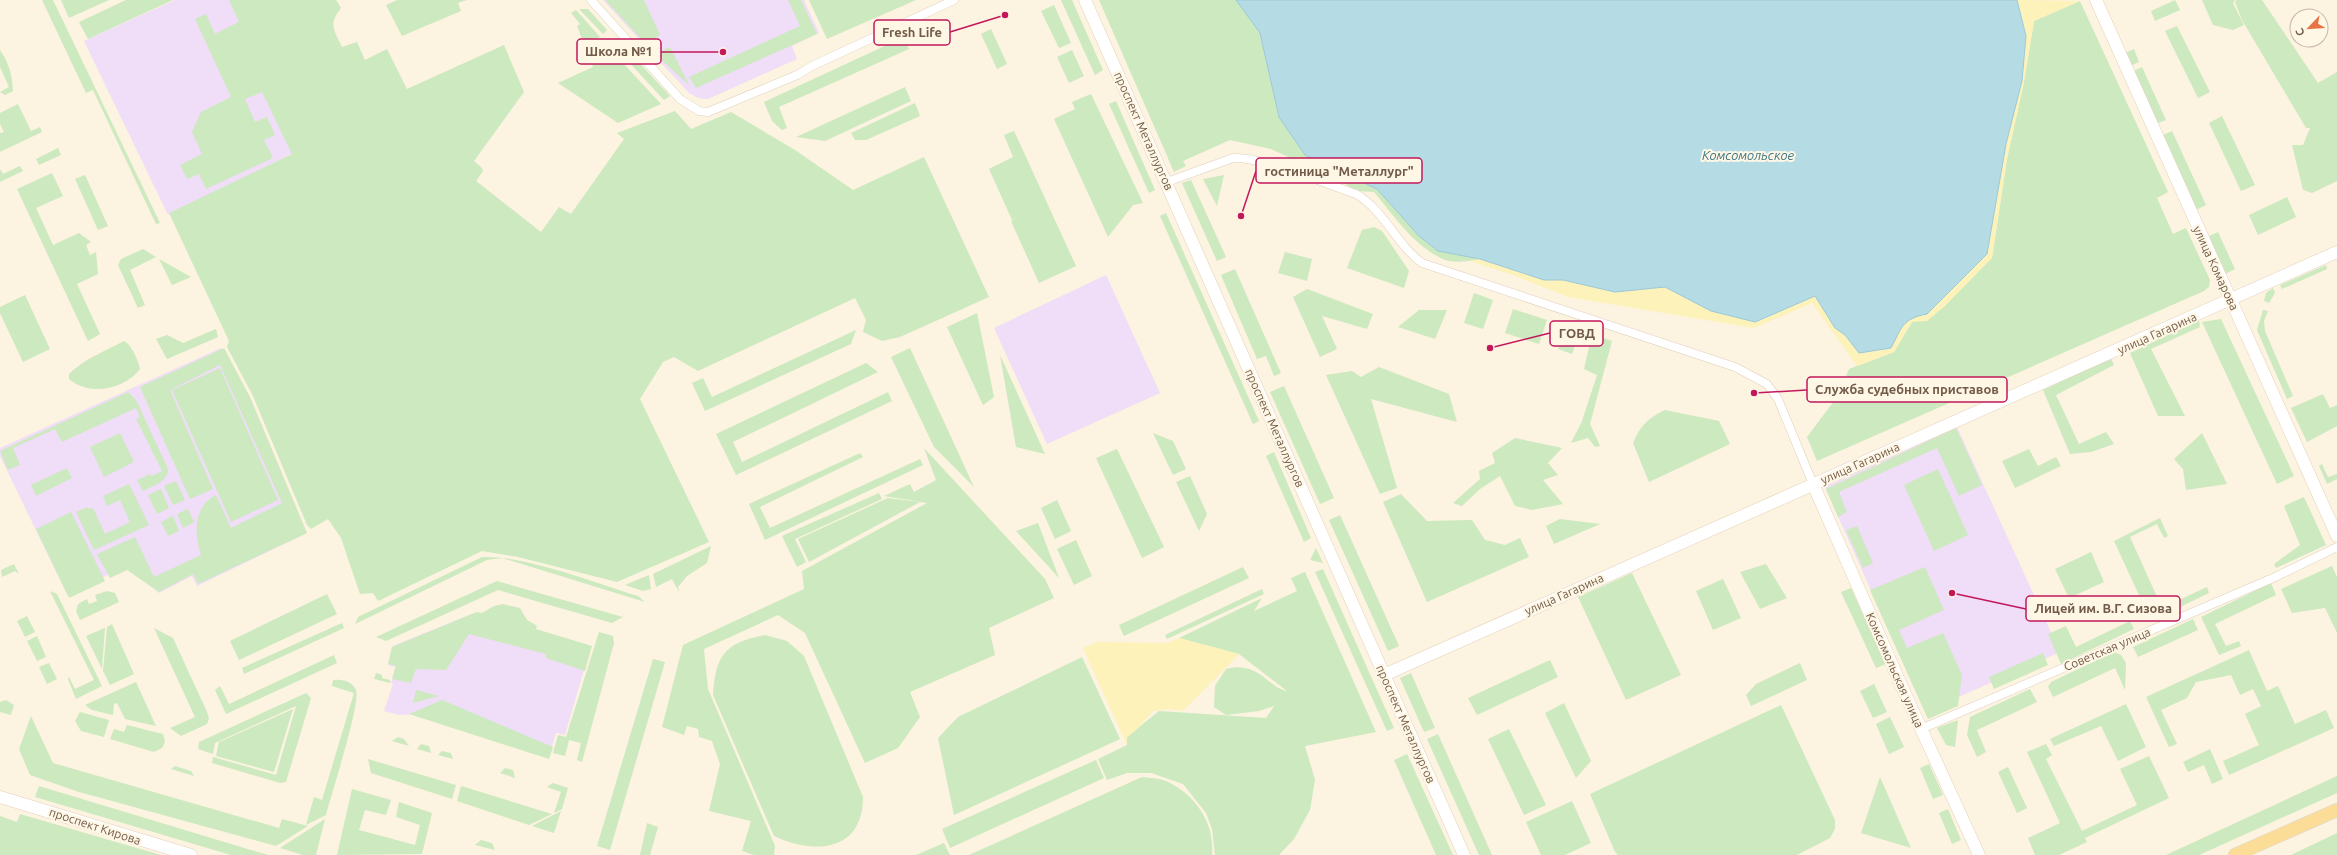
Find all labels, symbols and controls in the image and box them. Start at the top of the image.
north arrow [2289,8,2329,48]
callout: Fresh Life [874,20,950,45]
text: Fresh Life [882,25,942,39]
text: С [2293,27,2307,38]
callout: Школа №1 [577,39,661,64]
text: Школа №1 [585,44,653,58]
street label: проспект Металлургов [1112,70,1176,192]
water label: Комсомольское [1702,148,1794,162]
callout: гостиница "Металлург" [1256,158,1422,183]
text: гостиница "Металлург" [1264,164,1414,178]
street label: улица Комарова [2191,224,2241,312]
street label: улица Гагарина [2116,310,2198,356]
callout: ГОВД [1550,321,1603,346]
text: ГОВД [1559,326,1595,340]
street label: проспект Металлургов [1243,367,1307,489]
callout: Служба судебных приставов [1807,377,2007,402]
text: Служба судебных приставов [1815,382,1999,396]
street label: улица Гагарина [1819,440,1901,486]
street label: улица Гагарина [1523,571,1605,617]
callout: Лицей им. В.Г. Сизова [2026,596,2180,621]
text: Лицей им. В.Г. Сизова [2034,601,2172,615]
street label: Комсомольская улица [1864,611,1926,729]
street label: Советская улица [2062,625,2152,673]
street label: проспект Металлургов [1374,663,1438,785]
street label: проспект Кирова [48,805,142,847]

